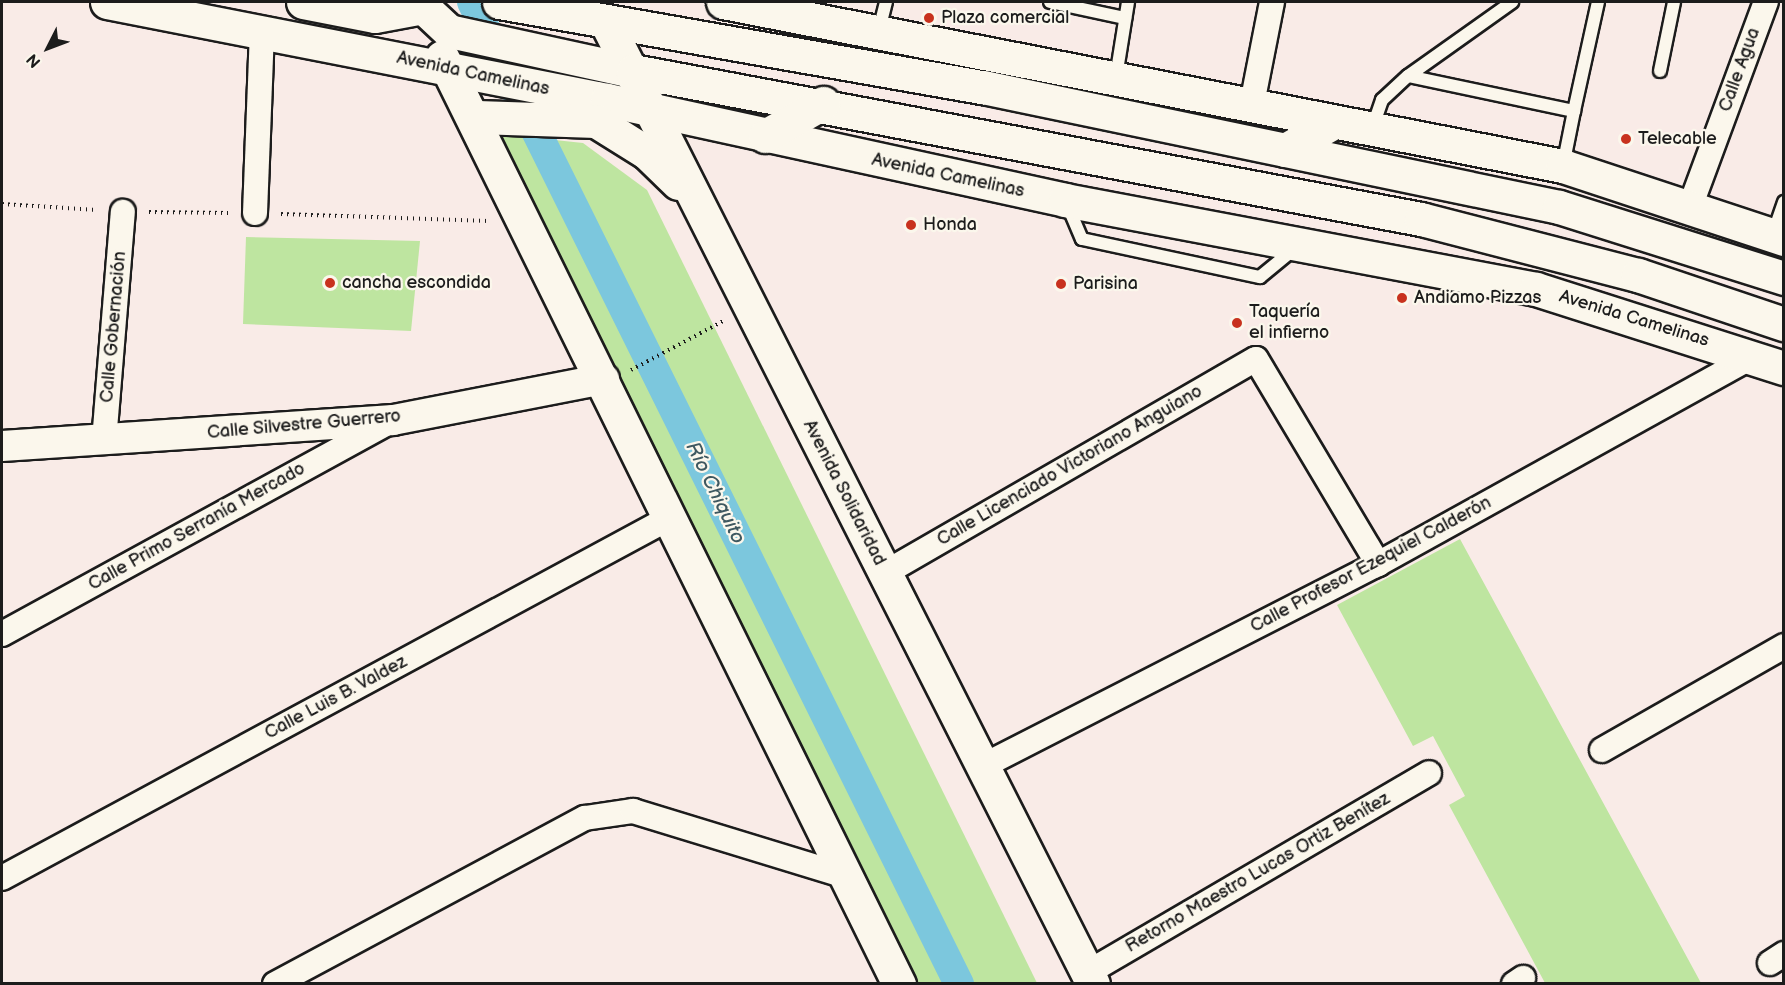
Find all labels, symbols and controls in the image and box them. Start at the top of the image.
place label: Plaza comercial [941,7,1069,29]
marker: Plaza comercial [922,11,936,25]
north arrow [18,18,78,78]
street label: Calle Agua [1715,25,1765,115]
street label: Avenida Camelinas [395,47,551,101]
text: N [23,50,45,71]
place label: Telecable [1638,128,1717,150]
marker: Telecable [1619,132,1633,146]
street label: Avenida Camelinas [870,149,1026,203]
place label: Honda [923,214,977,236]
marker: Honda [904,218,918,232]
street label: Calle Gobernación [97,250,131,404]
place label: cancha escondida [342,272,491,294]
place label: Parisina [1073,273,1138,295]
marker: cancha escondida [323,276,337,290]
marker: Parisina [1054,277,1068,291]
street label: Avenida Camelinas [1557,286,1711,352]
place label: Andiamo Pizzas [1414,287,1541,309]
marker: Andiamo Pizzas [1395,291,1409,305]
place label: Taquería el infierno [1249,302,1329,344]
marker: Taquería el infierno [1230,316,1244,330]
street label: Calle Licenciado Victoriano Anguiano [933,381,1207,551]
street label: Calle Silvestre Guerrero [206,406,402,444]
street label: Avenida Solidaridad [798,416,890,570]
water label: Río Chiquito [680,438,750,548]
street label: Calle Primo Serranía Mercado [85,458,309,596]
street label: Calle Profesor Ezequiel Calderón [1247,492,1495,638]
street label: Calle Luis B. Valdez [261,651,411,745]
street label: Retorno Maestro Lucas Ortiz Benítez [1122,788,1394,958]

